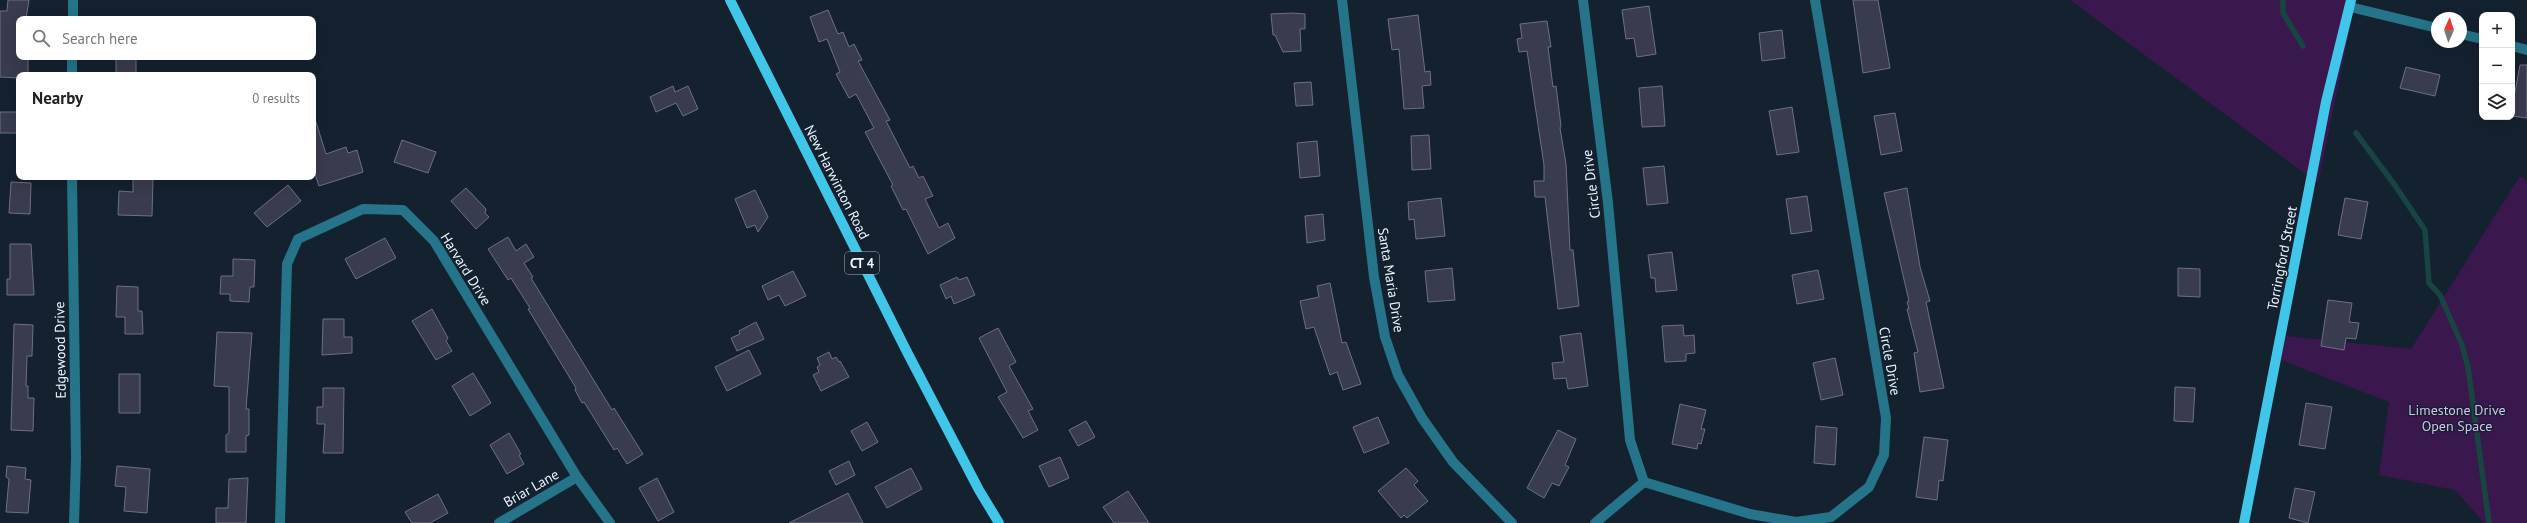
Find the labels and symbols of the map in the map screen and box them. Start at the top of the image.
north arrow [2431,12,2467,48]
street label: New Harwinton Road [800,122,874,242]
street label: Circle Drive [1578,149,1604,219]
street label: Torringford Street [2263,204,2301,312]
street label: Santa Maria Drive [1374,226,1408,334]
street label: Harvard Drive [437,229,495,309]
road number: CT 4 [845,252,879,274]
street label: Edgewood Drive [50,301,70,399]
street label: Circle Drive [1875,325,1905,397]
park label: Limestone Drive Open Space [2408,401,2506,435]
street label: Briar Lane [500,465,562,511]

